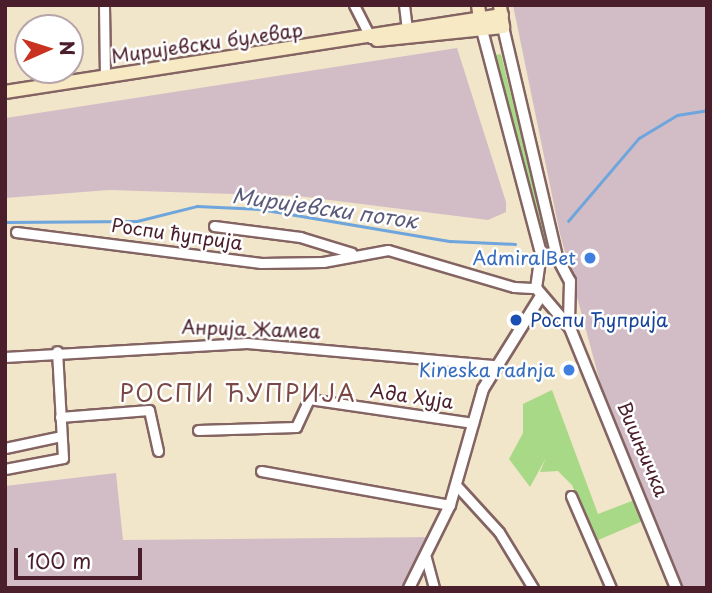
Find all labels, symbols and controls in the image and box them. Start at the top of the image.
north arrow [14,14,84,84]
street label: Миријевски булевар [109,18,305,68]
text: N [54,40,82,56]
water label: Миријевски поток [230,181,420,233]
street label: Роспи ћуприја [110,213,244,255]
place label: AdmiralBet [472,247,576,269]
marker: AdmiralBet [582,250,598,266]
place label: Роспи Ћуприја [530,309,667,331]
marker: Роспи Ћуприја [508,312,524,328]
street label: Анрија Жамеа [181,315,321,343]
place label: Kineska radnja [417,359,555,381]
marker: Kineska radnja [561,362,577,378]
district label: РОСПИ ЋУПРИЈА [121,379,355,407]
street label: Ада Хуја [369,379,455,413]
street label: Вишњичка [613,398,673,500]
scale bar [18,534,145,578]
text: 100 m [27,544,91,576]

